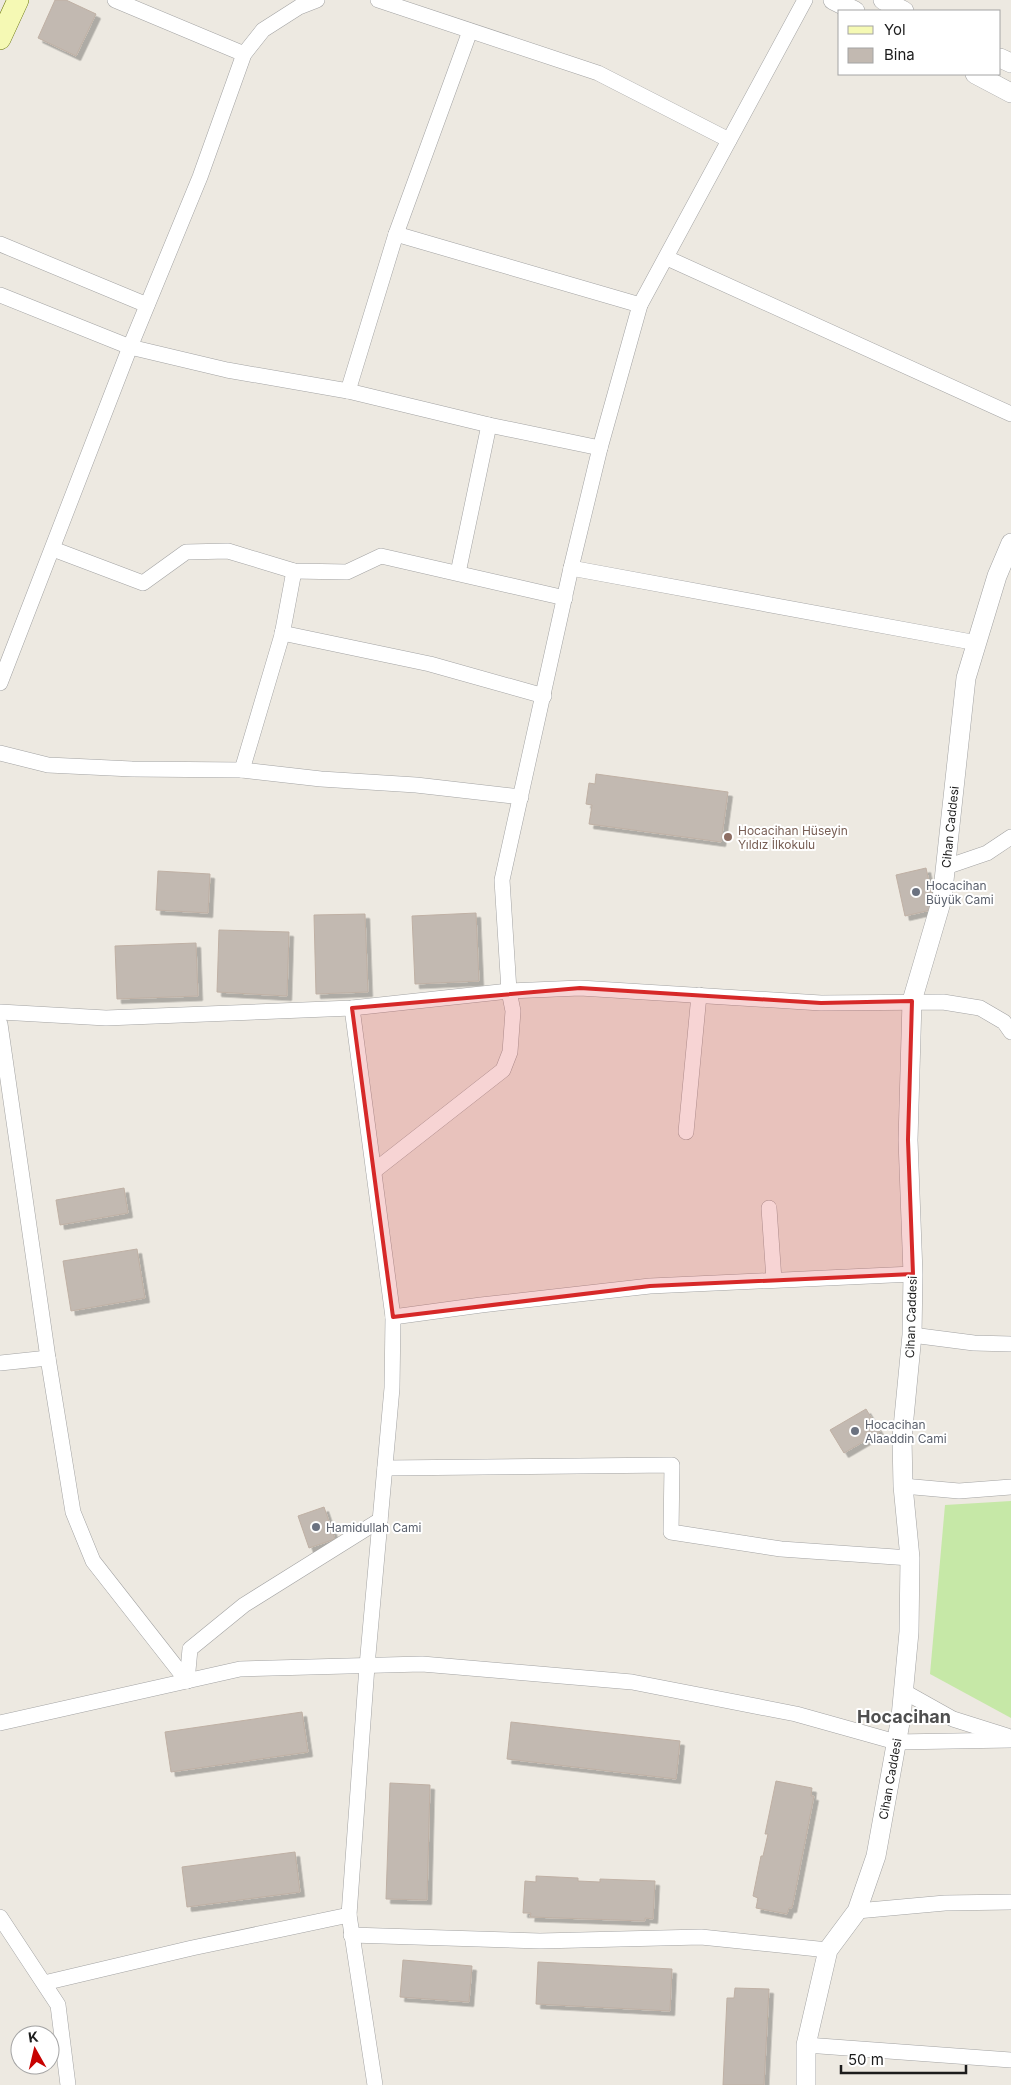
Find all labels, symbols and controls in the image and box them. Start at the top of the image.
legend [838,10,1001,75]
text: Yol [884,20,906,39]
text: Bina [884,45,915,64]
street label: Cihan Caddesi [938,785,962,869]
place label: Hocacihan Hüseyin Yıldız İlkokulu [738,823,848,852]
marker: Hocacihan Hüseyin Yıldız İlkokulu [722,831,734,843]
place label: Hocacihan Büyük Cami [926,878,994,907]
marker: Hocacihan Büyük Cami [910,886,922,898]
street label: Cihan Caddesi [902,1275,920,1358]
place label: Hocacihan Alaaddin Cami [865,1417,947,1446]
marker: Hocacihan Alaaddin Cami [849,1425,861,1437]
place label: Hamidullah Cami [326,1520,422,1535]
marker: Hamidullah Cami [310,1521,322,1533]
district label: Hocacihan [857,1706,951,1727]
street label: Cihan Caddesi [875,1737,905,1821]
north arrow [10,2025,60,2075]
text: K [27,2028,39,2046]
scale bar [841,2042,966,2074]
text: 50 m [848,2050,884,2069]

